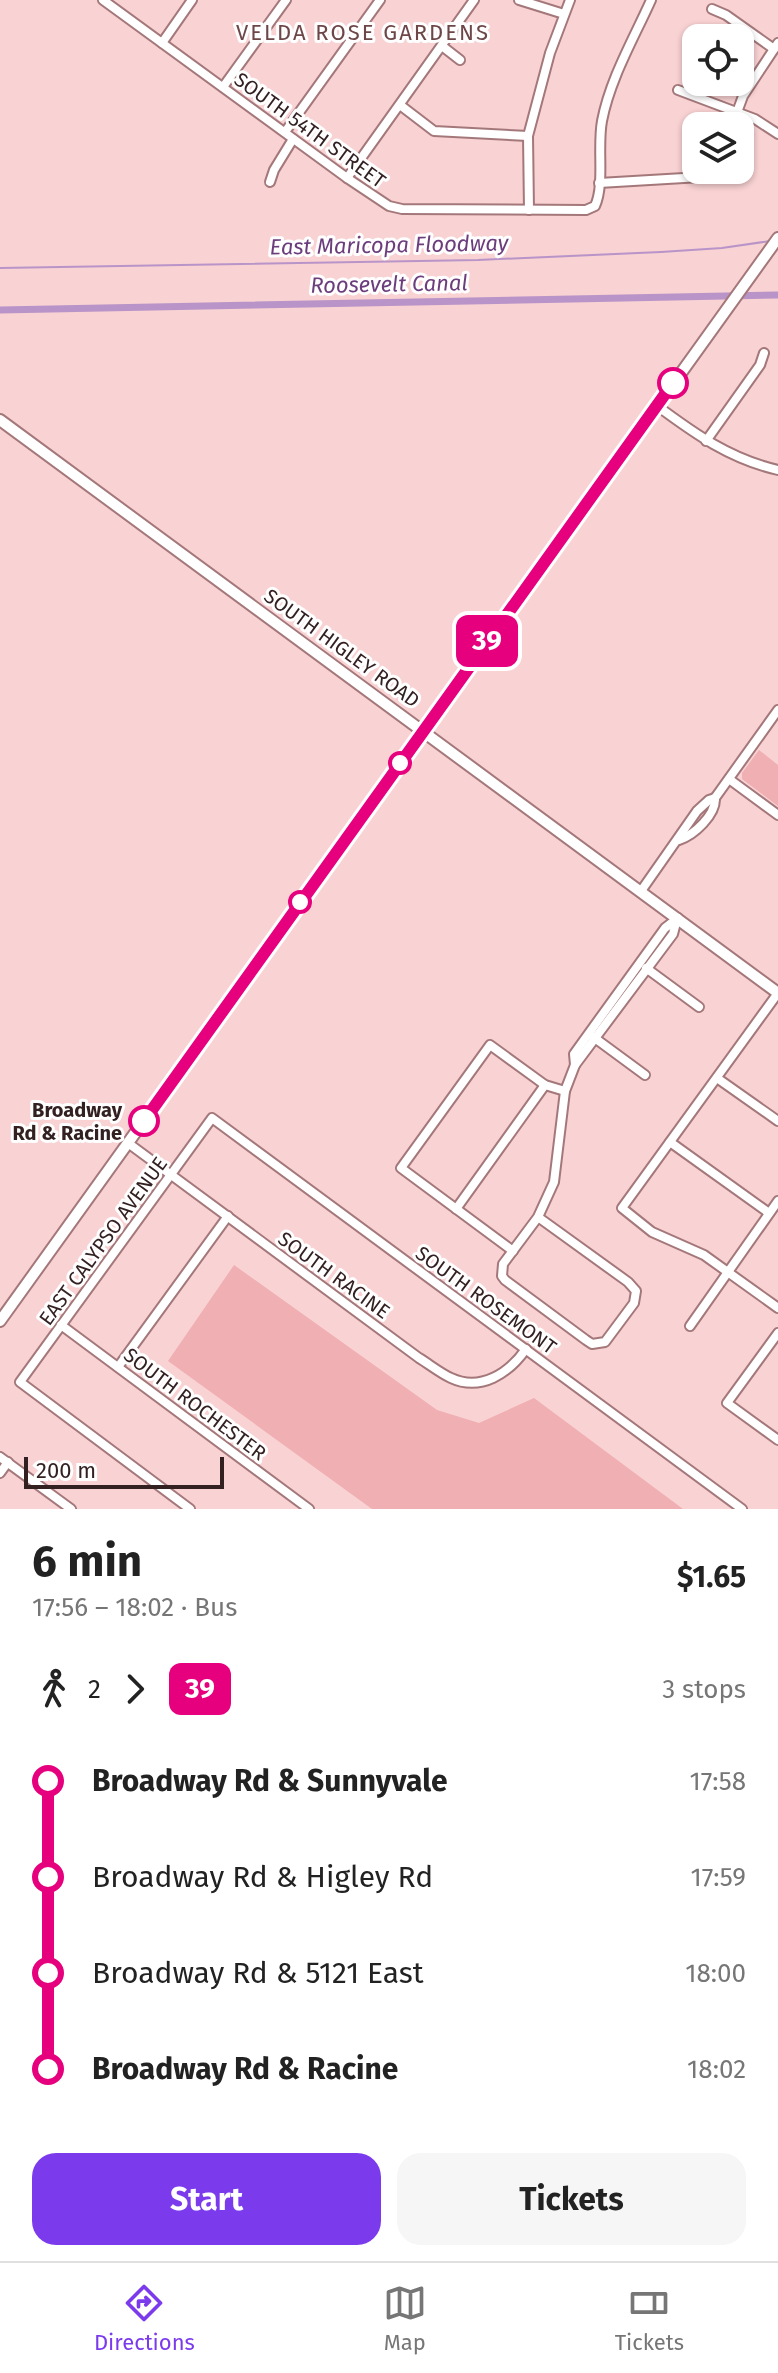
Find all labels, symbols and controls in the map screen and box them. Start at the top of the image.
district label: VELDA ROSE GARDENS [236,19,490,46]
map controls [682,24,754,184]
button: locate [682,24,754,96]
street label: SOUTH 54TH STREET [230,67,391,193]
button: layers [682,112,754,184]
water label: East Maricopa Floodway [269,229,510,261]
water label: Roosevelt Canal [310,269,468,299]
unlabelled marker [658,368,688,398]
street label: SOUTH HIGLEY ROAD [260,584,424,712]
line badge: 39 [451,615,523,667]
text: 39 [472,624,502,657]
unlabelled marker [389,752,411,774]
unlabelled marker [289,891,311,913]
place label: Broadway Rd & Racine [12,1098,123,1145]
marker: Broadway Rd & Racine [129,1106,159,1136]
street label: EAST CALYPSO AVENUE [34,1152,172,1330]
street label: SOUTH RACINE [274,1226,394,1324]
street label: SOUTH ROSEMONT [411,1241,561,1359]
street label: SOUTH ROCHESTER [119,1343,271,1465]
scale bar [24,1453,224,1489]
text: 200 m [36,1457,96,1484]
text: 6 min [32,1535,142,1588]
text: $1.65 [677,1559,746,1595]
text: 17:56 – 18:02 · Bus [32,1592,237,1623]
icon: walk [32,1667,76,1711]
icon: forward [113,1667,157,1711]
text: 39 [185,1672,215,1705]
text: 2 [88,1674,101,1705]
text: 3 stops [662,1674,746,1705]
text: Broadway Rd & Sunnyvale [92,1763,448,1799]
text: 17:58 [690,1766,746,1797]
text: Broadway Rd & Higley Rd [92,1859,433,1895]
text: 17:59 [691,1862,746,1893]
text: Broadway Rd & 5121 East [92,1955,424,1991]
text: 18:00 [685,1958,746,1989]
text: Broadway Rd & Racine [92,2051,398,2087]
text: 18:02 [687,2054,746,2085]
button: Start [32,2153,381,2245]
button: Tickets [397,2153,746,2245]
tab: Directions [94,2281,195,2356]
tab: Map [383,2281,427,2356]
tab: Tickets [615,2281,684,2356]

